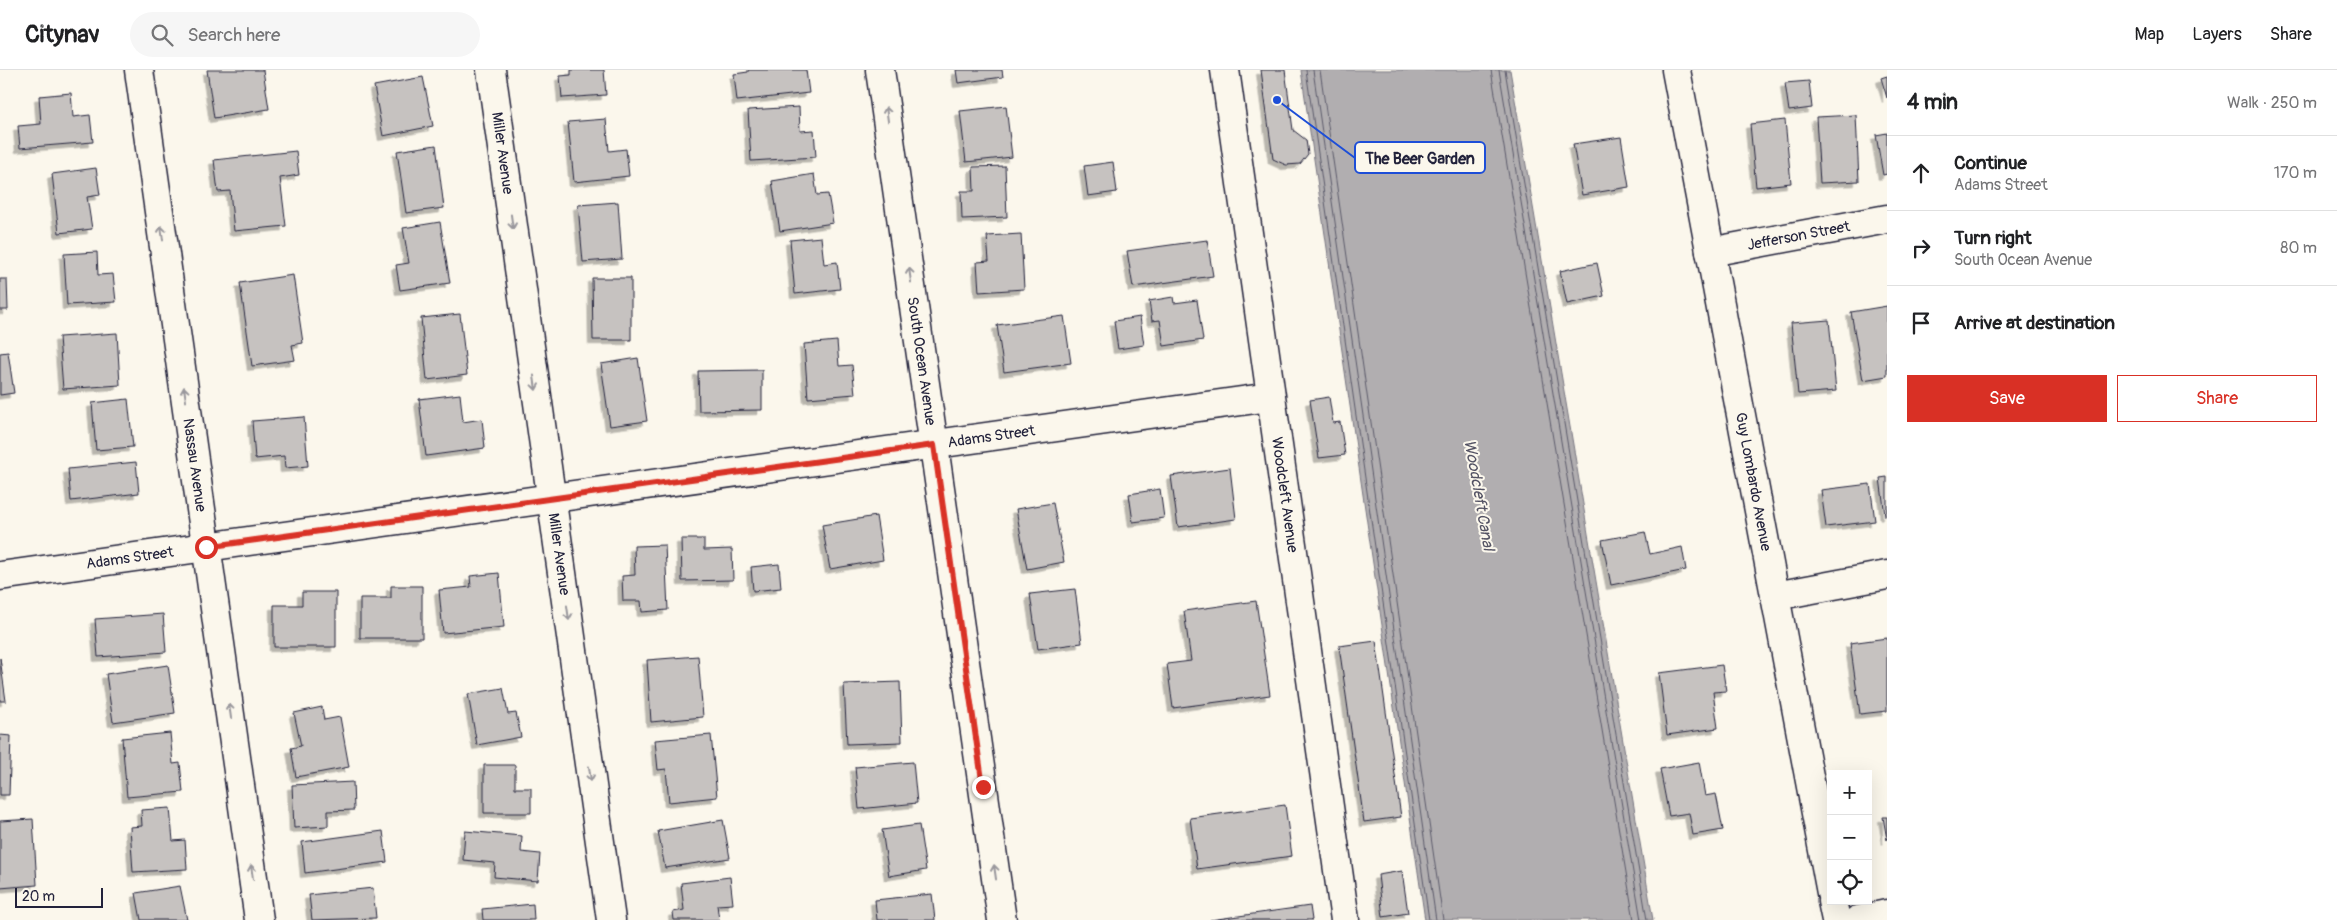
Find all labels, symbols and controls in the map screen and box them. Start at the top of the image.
search box [130,12,480,57]
text: Citynav [25,20,100,49]
icon: search [148,21,176,49]
text: Search here [188,23,280,47]
text: Map [2135,23,2164,46]
text: Layers [2192,23,2242,46]
text: Share [2270,23,2312,46]
text: 4 min [1907,89,1958,116]
text: Walk · 250 m [2227,93,2317,113]
one-way arrow [881,107,891,123]
street label: Miller Avenue [487,111,518,196]
callout: The Beer Garden [1355,142,1485,173]
text: The Beer Garden [1364,149,1475,169]
text: Continue [1954,151,2027,175]
icon: ahead [1907,159,1935,187]
text: 170 m [2274,163,2317,183]
text: Adams Street [1954,175,2048,195]
one-way arrow [508,214,518,230]
street label: Jefferson Street [1746,217,1853,255]
one-way arrow [157,225,167,241]
text: Turn right [1954,226,2032,250]
icon: right [1907,234,1935,262]
text: 80 m [2280,238,2317,258]
text: South Ocean Avenue [1954,250,2092,270]
one-way arrow [904,267,914,283]
street label: South Ocean Avenue [903,296,940,427]
icon: arrive [1907,309,1935,337]
text: Arrive at destination [1954,311,2115,335]
one-way arrow [530,375,540,391]
button: Save [1907,375,2107,422]
button: Share [2117,375,2317,422]
one-way arrow [179,386,189,402]
street label: Guy Lombardo Avenue [1731,411,1776,553]
street label: Nassau Avenue [178,417,210,514]
street label: Adams Street [946,421,1037,452]
street label: Woodcleft Avenue [1267,436,1302,554]
water label: Woodcleft Canal [1459,438,1499,554]
street label: Miller Avenue [544,512,574,597]
route start [195,536,218,559]
street label: Adams Street [85,543,176,574]
one-way arrow [563,605,573,621]
one-way arrow [224,703,234,719]
one-way arrow [585,766,595,782]
map controls [1827,770,1872,905]
button: + [1827,770,1872,815]
route end [972,776,995,799]
button: − [1827,815,1872,860]
button: locate [1827,860,1872,905]
one-way arrow [247,864,257,880]
one-way arrow [990,864,1000,880]
scale bar [15,885,102,908]
text: 20 m [22,888,55,905]

